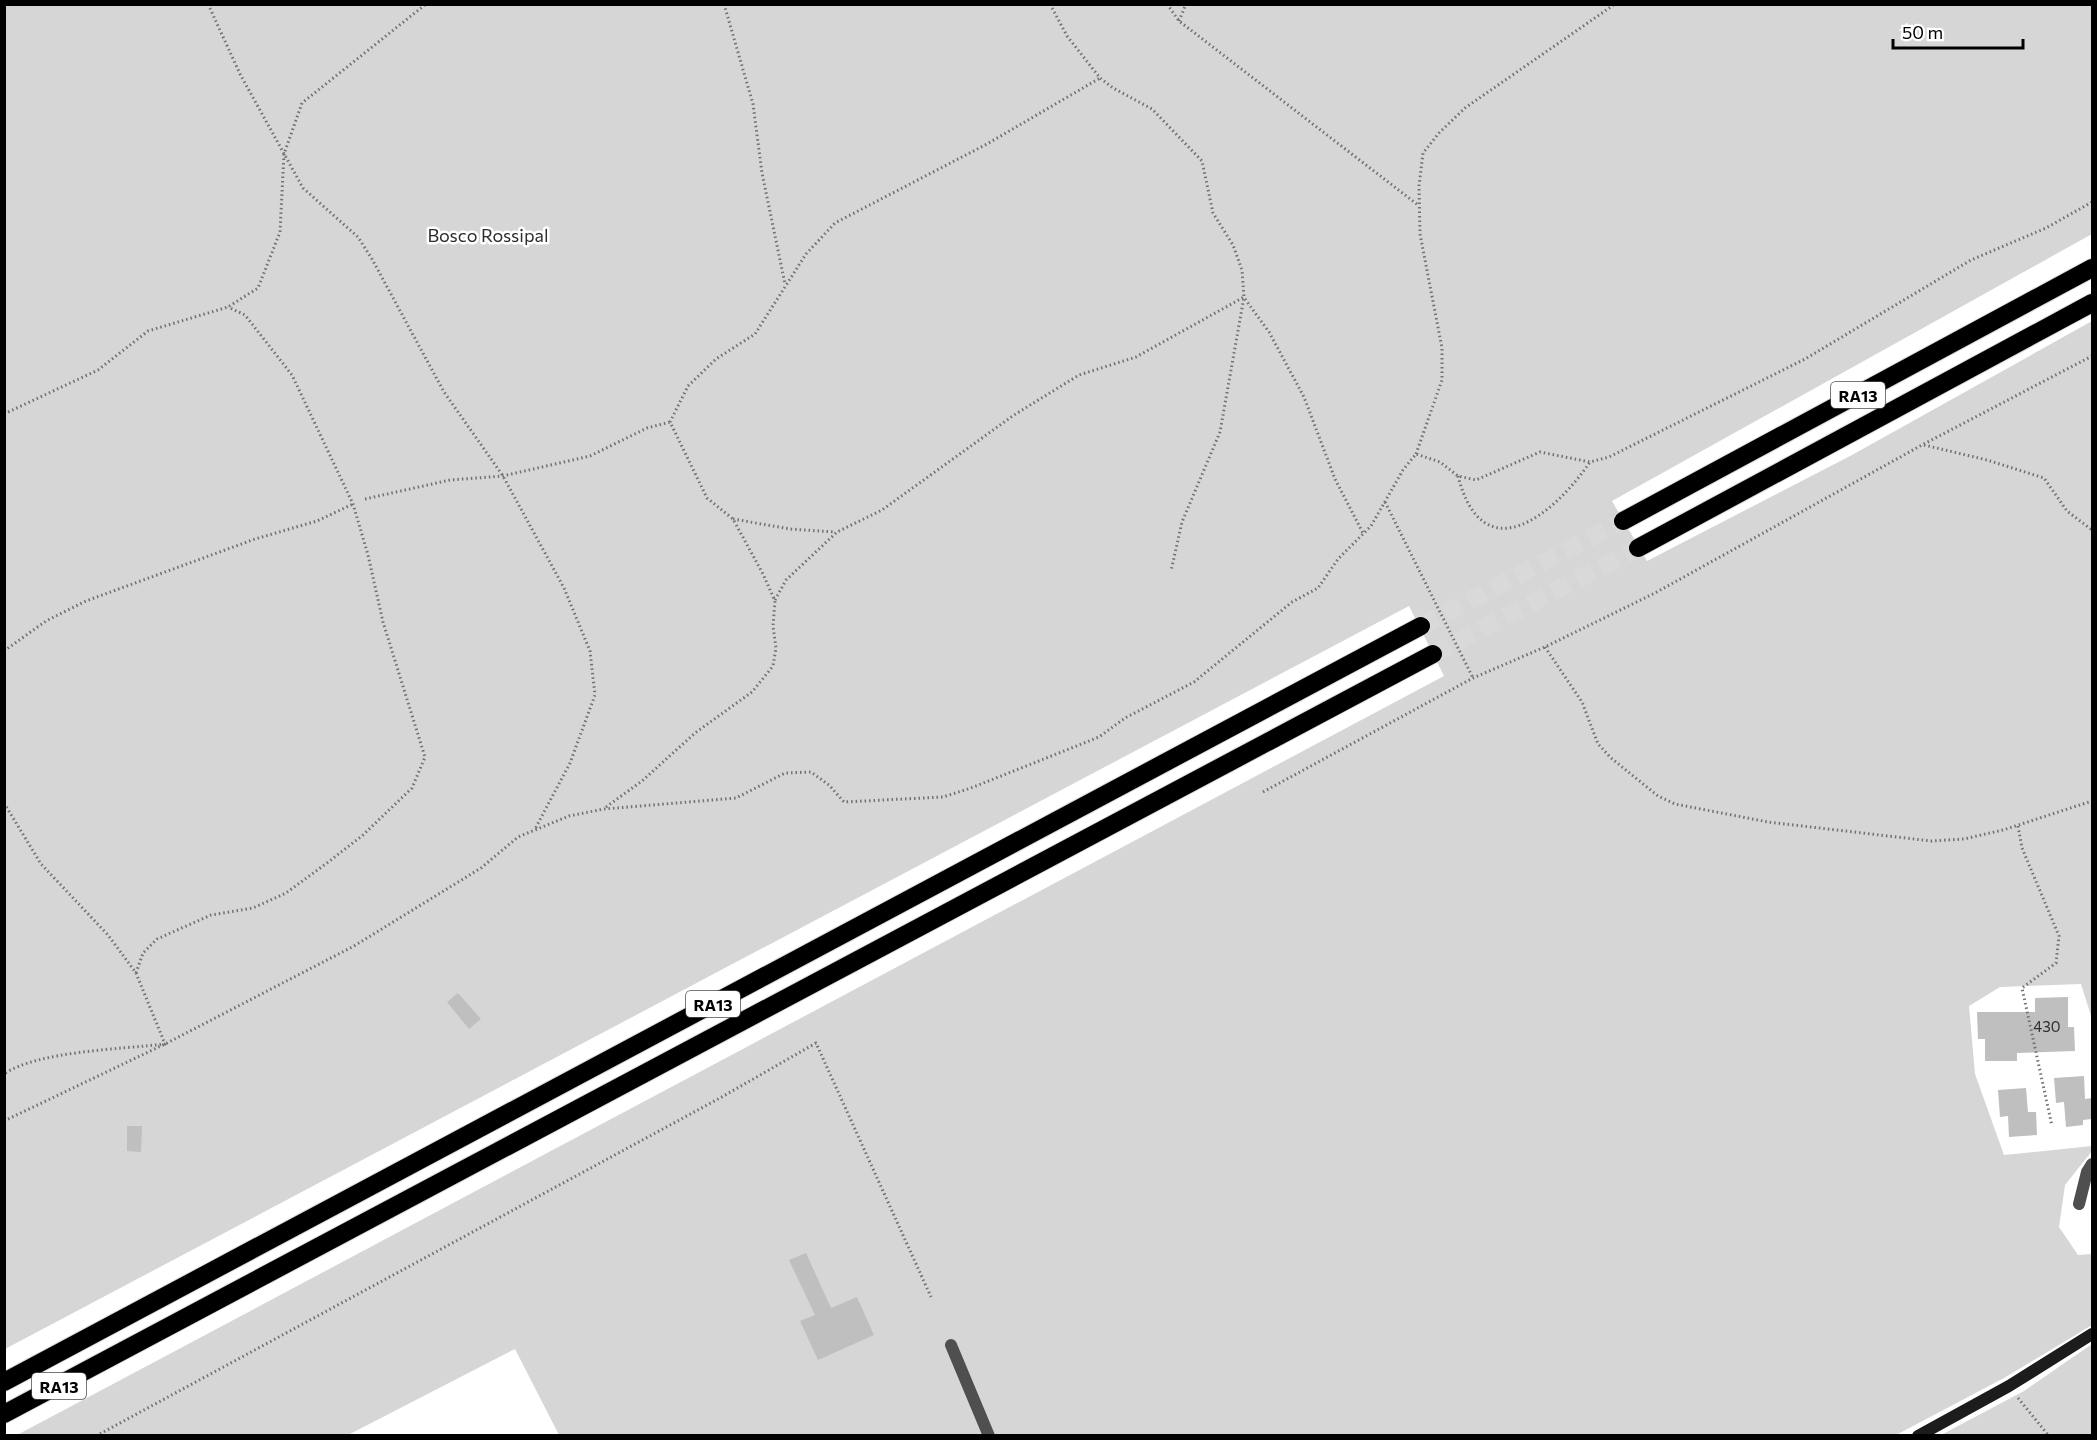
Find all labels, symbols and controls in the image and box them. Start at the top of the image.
scale bar [1893,12,2024,50]
text: 50 m [1902,21,1943,43]
park label: Bosco Rossipal [427,224,549,246]
road number: RA13 [1831,382,1885,408]
road number: RA13 [686,991,740,1017]
house number: 430 [2033,1017,2061,1035]
road number: RA13 [32,1373,86,1399]

